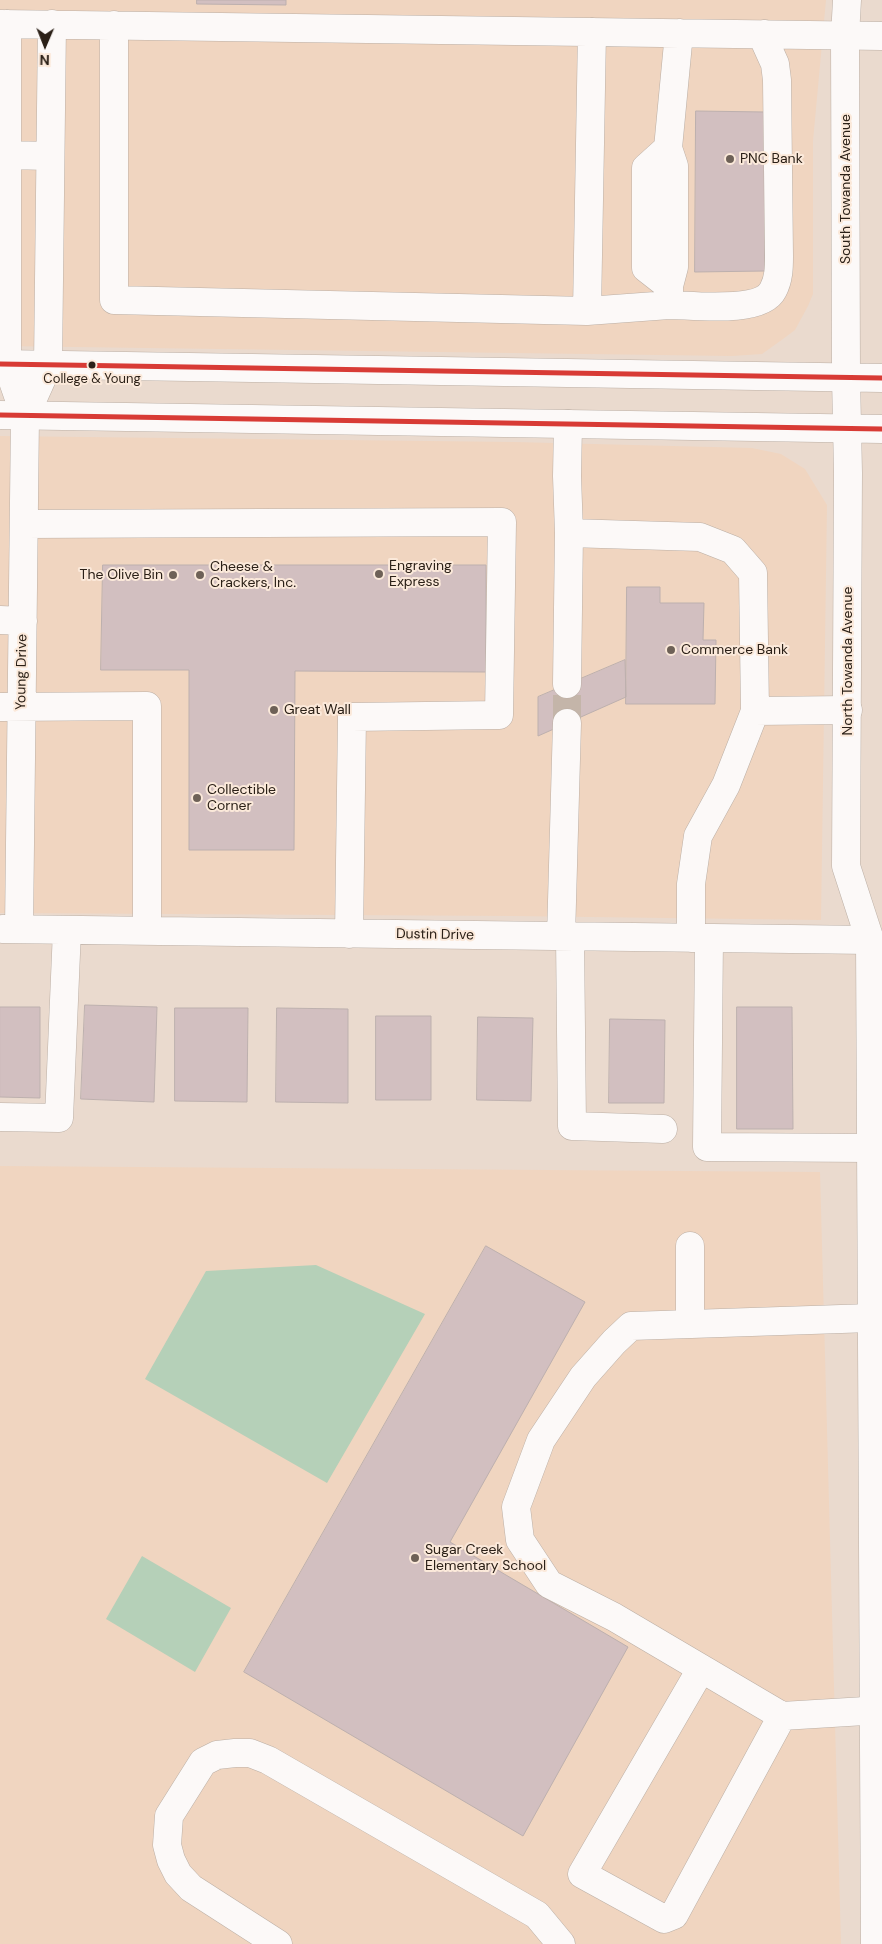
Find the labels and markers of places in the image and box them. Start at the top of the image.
place label: PNC Bank [740,151,803,167]
marker: PNC Bank [724,153,736,165]
marker: College & Young [87,360,97,370]
place label: College & Young [43,372,141,388]
place label: Engraving Express [389,558,452,590]
place label: Cheese & Crackers, Inc. [210,559,296,592]
place label: The Olive Bin [80,567,163,583]
marker: Engraving Express [373,568,385,580]
marker: The Olive Bin [167,569,179,581]
marker: Cheese & Crackers, Inc. [194,569,206,581]
place label: Commerce Bank [681,642,788,658]
marker: Commerce Bank [665,644,677,656]
place label: Great Wall [284,702,351,718]
marker: Great Wall [268,704,280,716]
place label: Collectible Corner [207,782,276,814]
marker: Collectible Corner [191,792,203,804]
place label: Sugar Creek Elementary School [425,1542,546,1574]
marker: Sugar Creek Elementary School [409,1552,421,1564]

